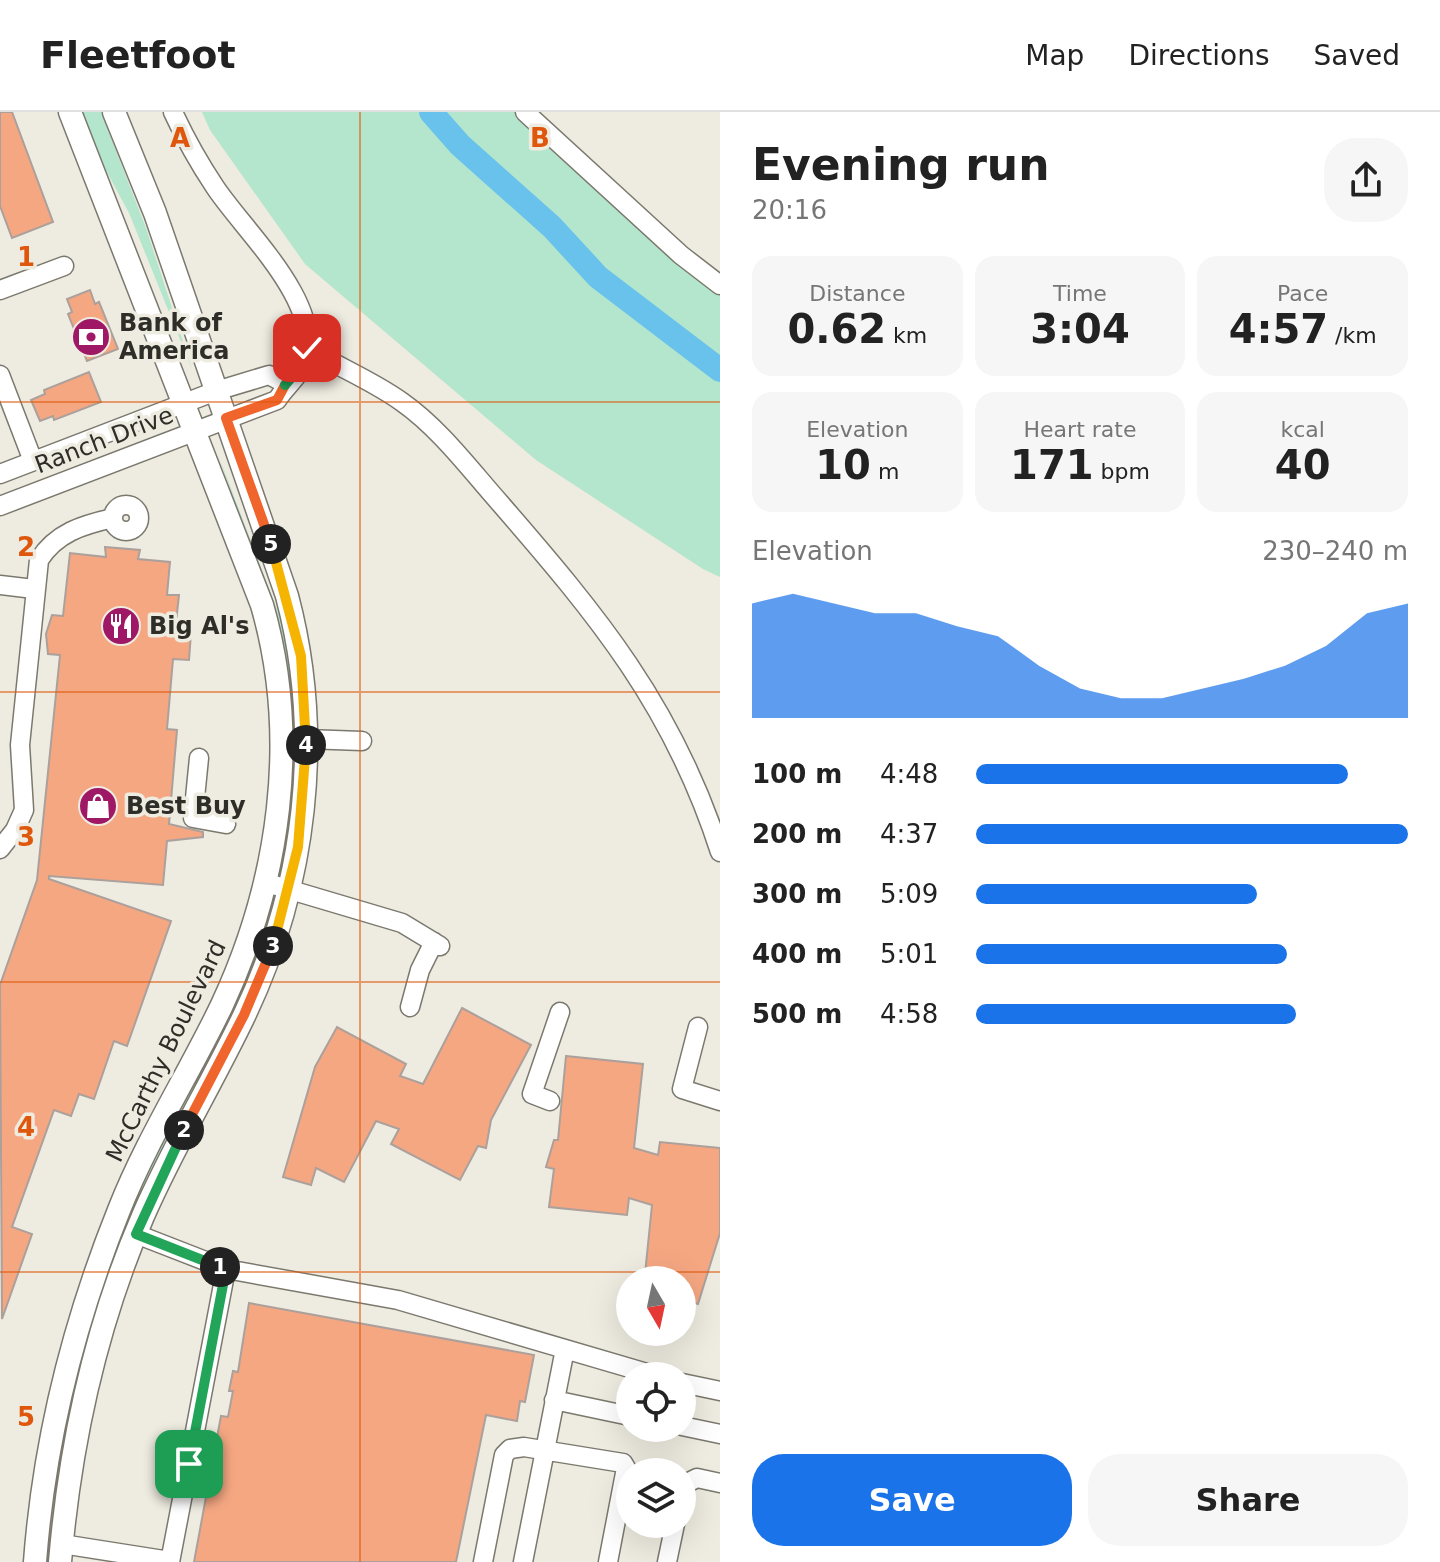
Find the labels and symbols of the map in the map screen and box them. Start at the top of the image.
text: A [170,123,190,153]
text: B [530,123,550,153]
text: 1 [17,242,35,272]
place label: Bank of America [119,309,229,365]
pin [273,314,341,382]
bank icon: Bank of America [70,316,112,358]
street label: Ranch Drive [31,401,177,479]
pin: 5 [251,524,291,564]
text: 2 [17,532,35,562]
restaurant icon: Big Al's [100,605,142,647]
place label: Big Al's [149,612,250,640]
pin: 4 [286,725,326,765]
shop icon: Best Buy [77,785,119,827]
place label: Best Buy [126,792,246,820]
text: 3 [17,822,35,852]
pin: 3 [253,926,293,966]
street label: McCarthy Boulevard [100,936,232,1166]
pin: 2 [164,1110,204,1150]
text: 4 [17,1112,35,1142]
pin: 1 [200,1247,240,1287]
north arrow [616,1266,696,1346]
text: 5 [17,1402,35,1432]
pin [155,1430,223,1498]

